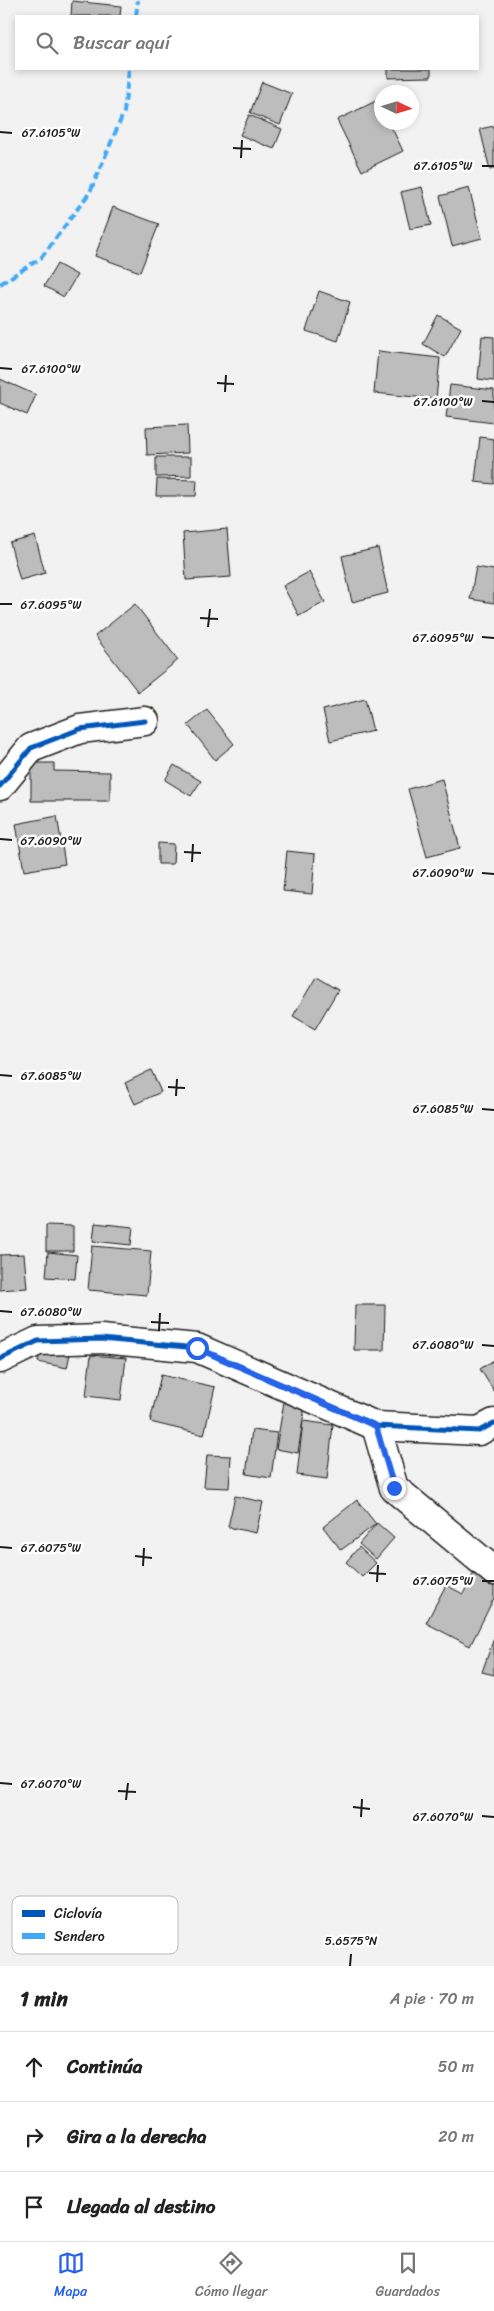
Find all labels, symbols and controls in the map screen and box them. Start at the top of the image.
search box [15,15,479,70]
text: Buscar aquí [73,26,170,59]
icon: search [33,29,61,57]
north arrow [374,85,419,130]
text: 67.6105°W [22,122,81,144]
text: 67.6105°W [414,155,473,177]
text: 67.6100°W [22,358,81,380]
text: 67.6100°W [414,391,473,413]
text: 67.6095°W [21,594,82,616]
text: 67.6095°W [413,627,474,649]
text: 67.6090°W [20,830,82,852]
text: 67.6090°W [412,862,474,884]
text: 67.6085°W [21,1065,82,1087]
text: 67.6085°W [413,1098,474,1120]
text: 67.6080°W [21,1301,82,1323]
text: 67.6080°W [413,1334,474,1356]
route start [186,1337,209,1360]
route end [383,1477,406,1500]
text: 67.6075°W [21,1537,82,1559]
text: 67.6075°W [413,1570,474,1592]
text: 67.6070°W [21,1773,82,1795]
text: 67.6070°W [413,1806,474,1828]
legend [12,1896,178,1954]
text: Ciclovía [54,1901,102,1926]
text: Sendero [54,1924,105,1949]
text: 5.6575°N [325,1930,378,1952]
text: 1 min [20,1980,68,2018]
text: A pie · 70 m [390,1984,474,2013]
text: Continúa [67,2050,142,2083]
text: 50 m [438,2052,474,2081]
icon: ahead [20,2053,48,2081]
text: Gira a la derecha [67,2120,206,2153]
text: 20 m [438,2122,474,2151]
icon: right [20,2123,48,2151]
text: Llegada al destino [67,2190,216,2223]
icon: arrive [20,2193,48,2221]
tab: Mapa [54,2249,87,2304]
tab: Cómo llegar [195,2249,267,2304]
tab: Guardados [376,2249,440,2304]

